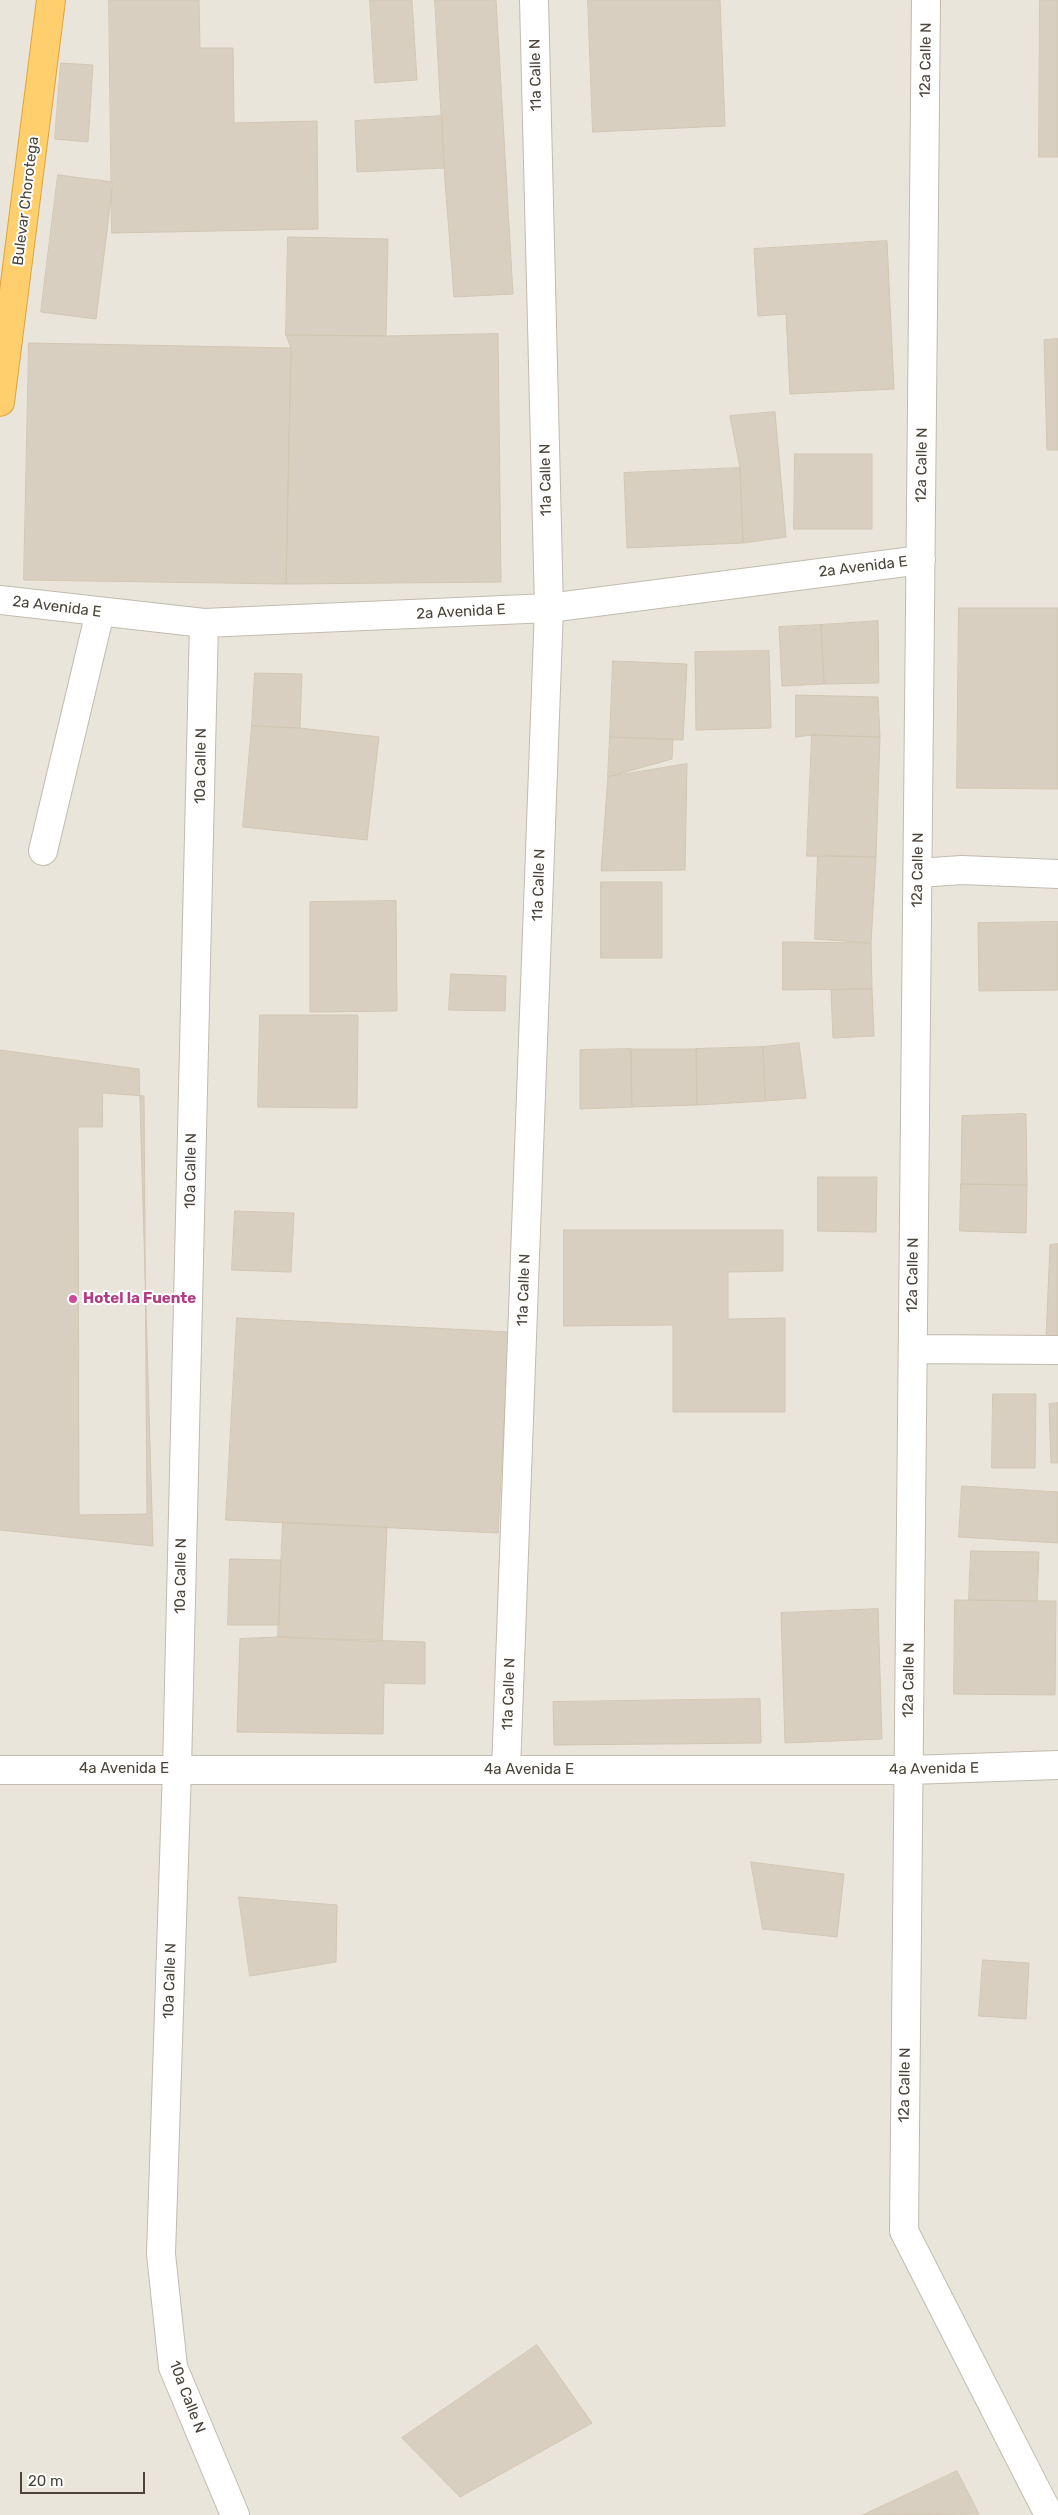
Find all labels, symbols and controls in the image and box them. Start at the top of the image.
street label: 12a Calle N [916,22,936,98]
street label: 11a Calle N [526,38,546,112]
street label: Bulevar Chorotega [9,135,43,267]
street label: 12a Calle N [912,427,932,503]
street label: 11a Calle N [536,443,556,517]
street label: 2a Avenida E [818,553,908,581]
street label: 2a Avenida E [12,593,102,621]
street label: 2a Avenida E [416,601,506,623]
street label: 10a Calle N [191,728,211,804]
street label: 12a Calle N [908,832,928,908]
street label: 11a Calle N [529,848,549,922]
street label: 10a Calle N [181,1133,201,1209]
street label: 12a Calle N [903,1237,923,1313]
street label: 11a Calle N [514,1253,534,1327]
place label: Hotel la Fuente [83,1290,196,1308]
marker: Hotel la Fuente [67,1293,79,1305]
street label: 10a Calle N [171,1538,191,1614]
street label: 12a Calle N [899,1642,919,1718]
street label: 11a Calle N [499,1657,519,1731]
street label: 4a Avenida E [889,1759,979,1779]
street label: 4a Avenida E [79,1760,169,1778]
street label: 4a Avenida E [484,1761,574,1779]
street label: 10a Calle N [160,1943,180,2019]
street label: 12a Calle N [895,2047,915,2123]
street label: 10a Calle N [165,2358,209,2436]
scale bar [22,2462,148,2494]
text: 20 m [28,2472,63,2490]

